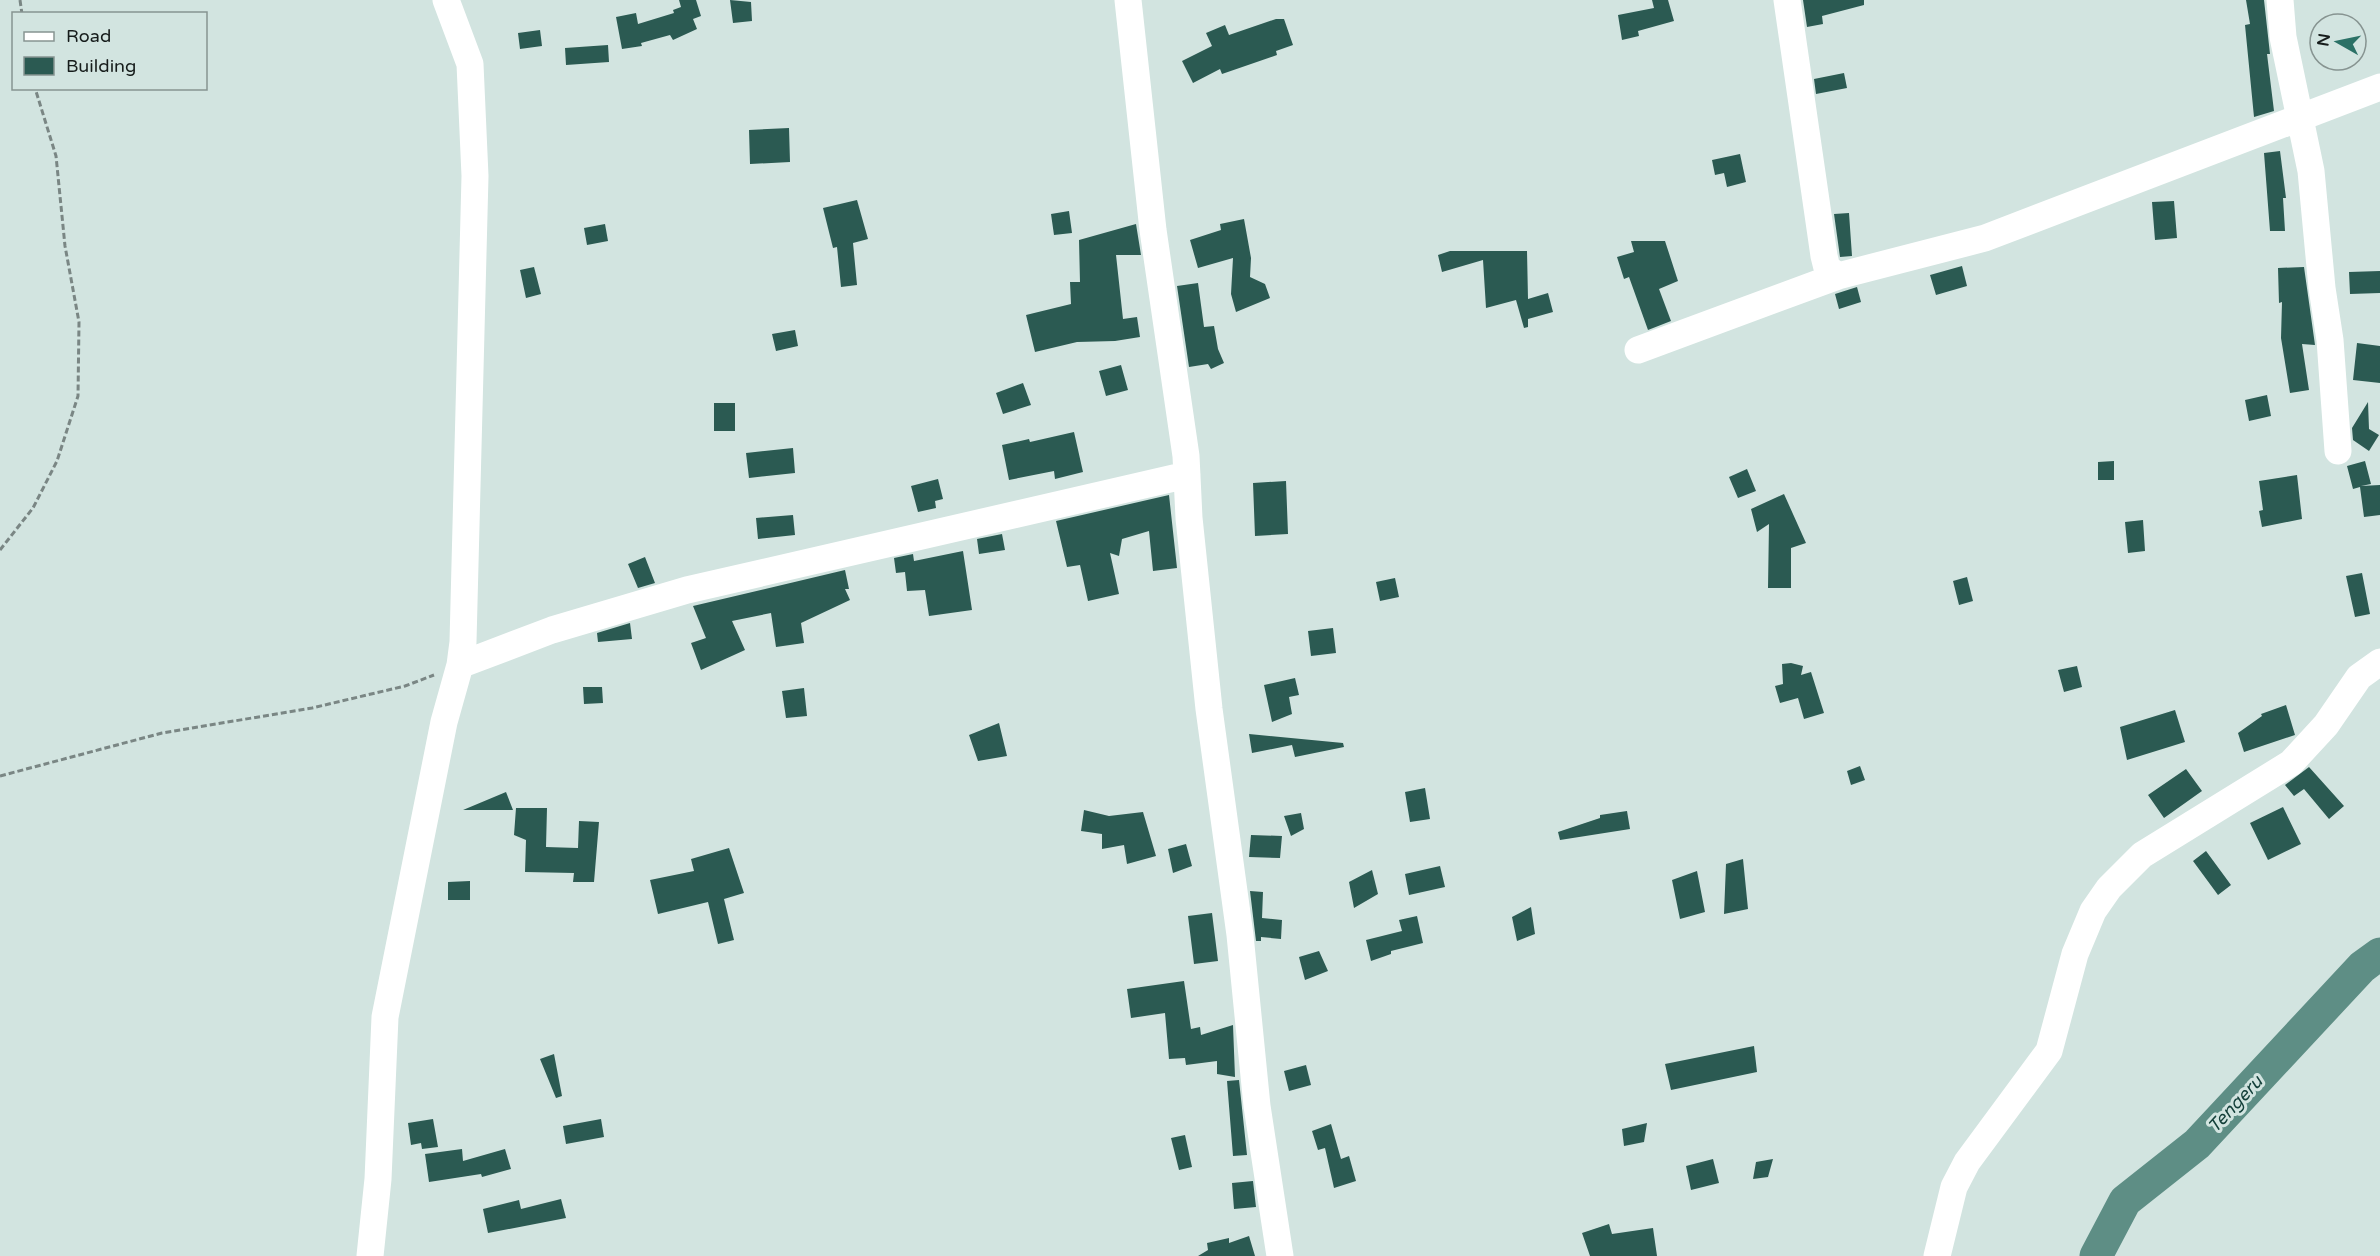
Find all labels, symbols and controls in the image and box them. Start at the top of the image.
legend [12,12,207,90]
north arrow [2308,12,2368,72]
text: Road [66,25,111,47]
text: N [2313,32,2335,48]
text: Building [66,55,136,77]
water label: Tengeru [2203,1070,2268,1137]

